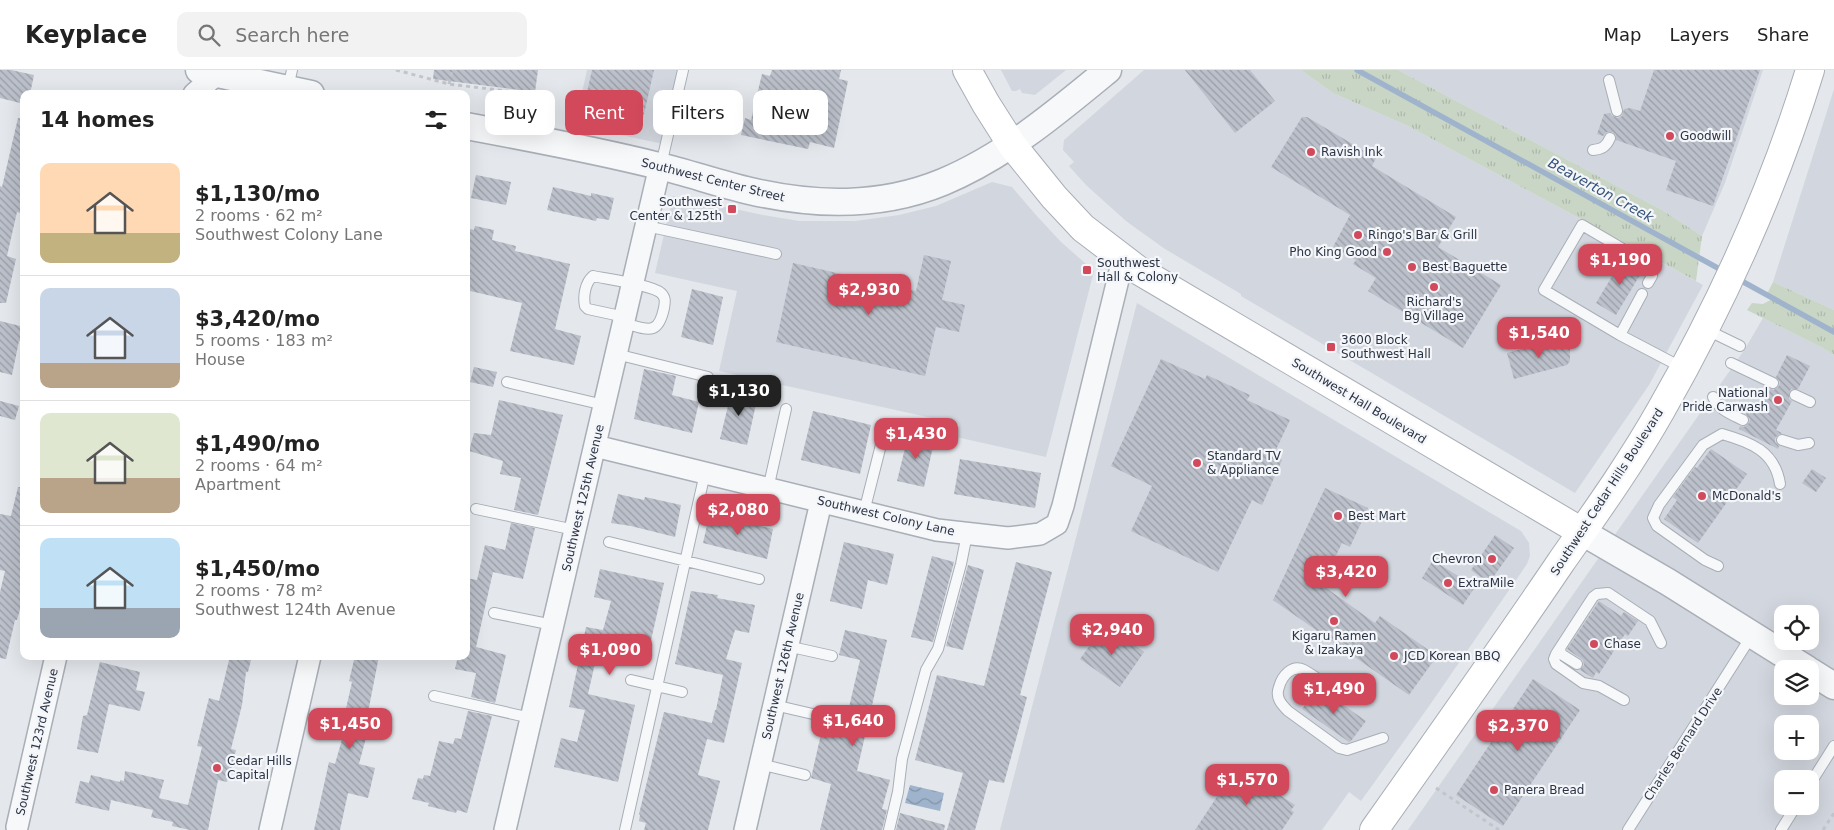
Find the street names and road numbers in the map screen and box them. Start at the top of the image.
street label: Southwest Center Street [640,155,787,205]
street label: Southwest Hall Boulevard [1289,355,1429,447]
street label: Southwest Cedar Hills Boulevard [1548,406,1666,578]
street label: Southwest 125th Avenue [559,423,607,573]
street label: Southwest Colony Lane [816,493,956,539]
street label: Southwest 126th Avenue [759,591,807,741]
street label: Southwest 123rd Avenue [13,667,61,817]
street label: Charles Bernard Drive [1641,685,1725,803]

